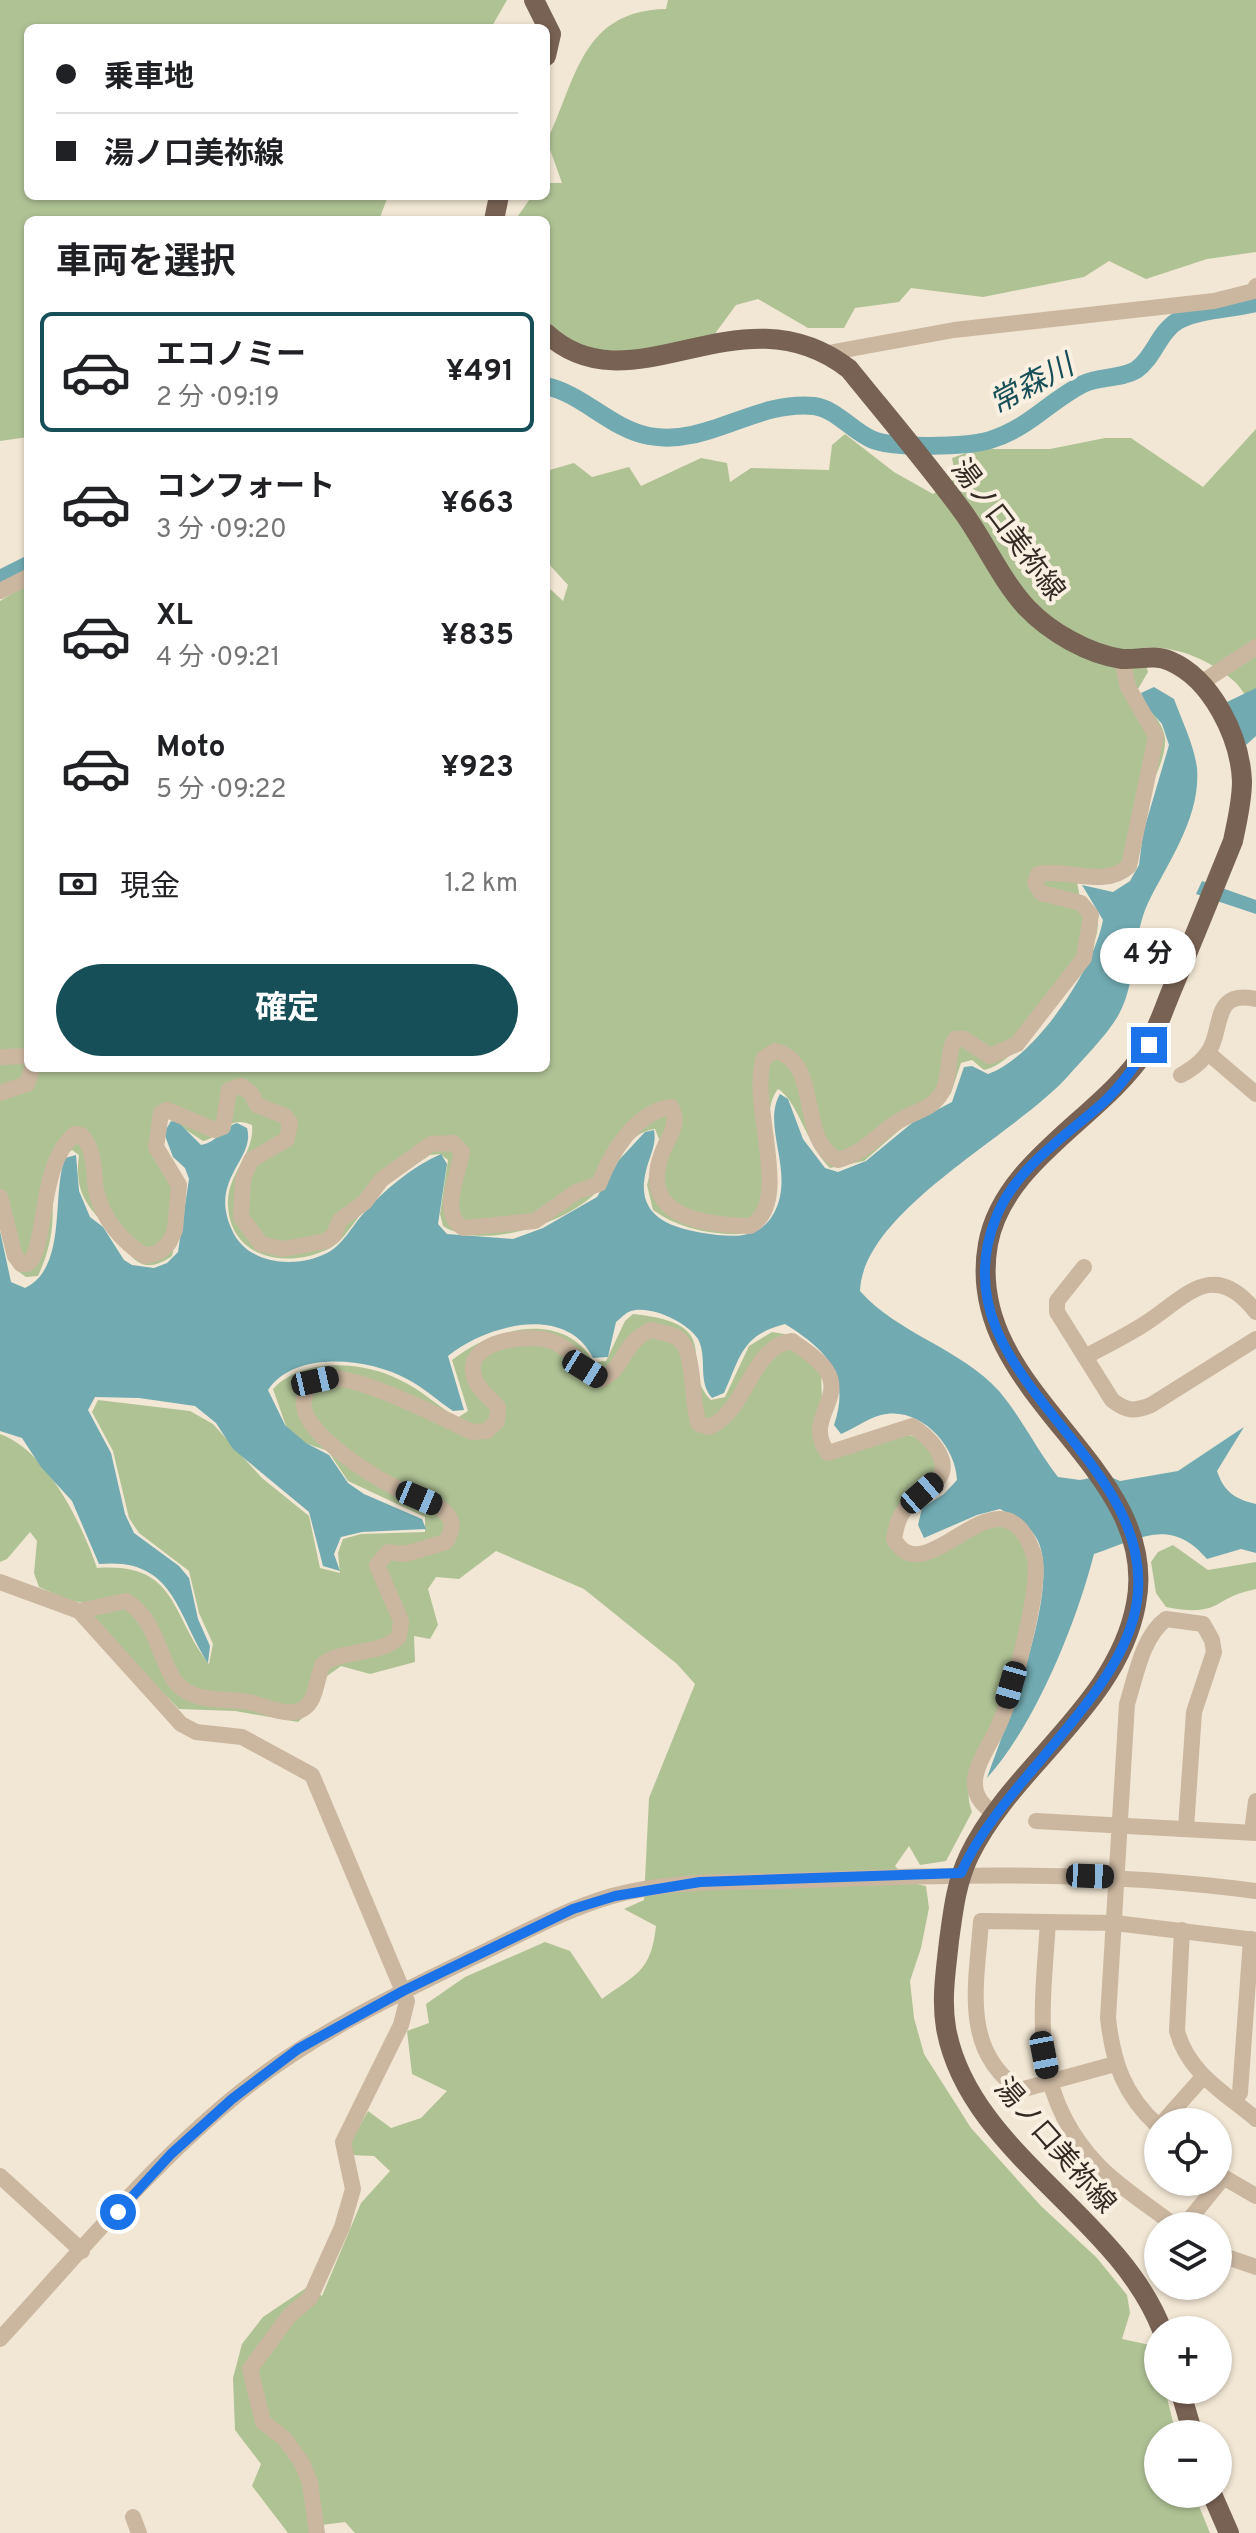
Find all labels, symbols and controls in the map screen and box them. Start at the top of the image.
text: 乗車地 [104,60,194,97]
text: 湯ノ口美祢線 [104,137,284,174]
text: 車両を選択 [56,241,236,287]
icon: car [60,336,132,408]
text: エコノミー [156,338,306,375]
water label: 常森川 [984,347,1083,424]
text: ¥491 [446,354,514,391]
text: 2 分 · 09:19 [156,382,280,415]
street label: 湯ノ口美祢線 [942,453,1072,609]
icon: car [60,468,132,540]
text: コンフォート [156,470,335,507]
text: ¥663 [441,486,514,523]
text: 3 分 · 09:20 [156,514,287,547]
text: XL [156,598,193,635]
icon: car [60,600,132,672]
text: ¥835 [441,618,514,655]
text: 4 分 · 09:21 [156,642,280,675]
text: Moto [156,730,226,767]
icon: car [60,732,132,804]
text: ¥923 [441,750,514,787]
text: 5 分 · 09:22 [156,774,286,807]
icon: cash [56,862,100,906]
text: 1.2 km [445,868,518,901]
text: 現金 [120,870,180,907]
callout: 4 分 [1101,929,1197,985]
text: 4 分 [1123,939,1173,972]
button: 確定 [56,964,518,1056]
route end [1131,1027,1167,1063]
car [558,1346,612,1392]
car [289,1364,341,1398]
car [896,1468,948,1518]
car [392,1478,446,1518]
car [993,1659,1029,1711]
car [1066,1863,1114,1889]
car [1028,2029,1060,2081]
street label: 湯ノ口美祢線 [985,2072,1122,2222]
map controls [1144,2108,1232,2508]
button: locate [1144,2108,1232,2196]
route start [100,2194,136,2230]
button: layers [1144,2212,1232,2300]
button: + [1144,2316,1232,2404]
button: − [1144,2420,1232,2508]

